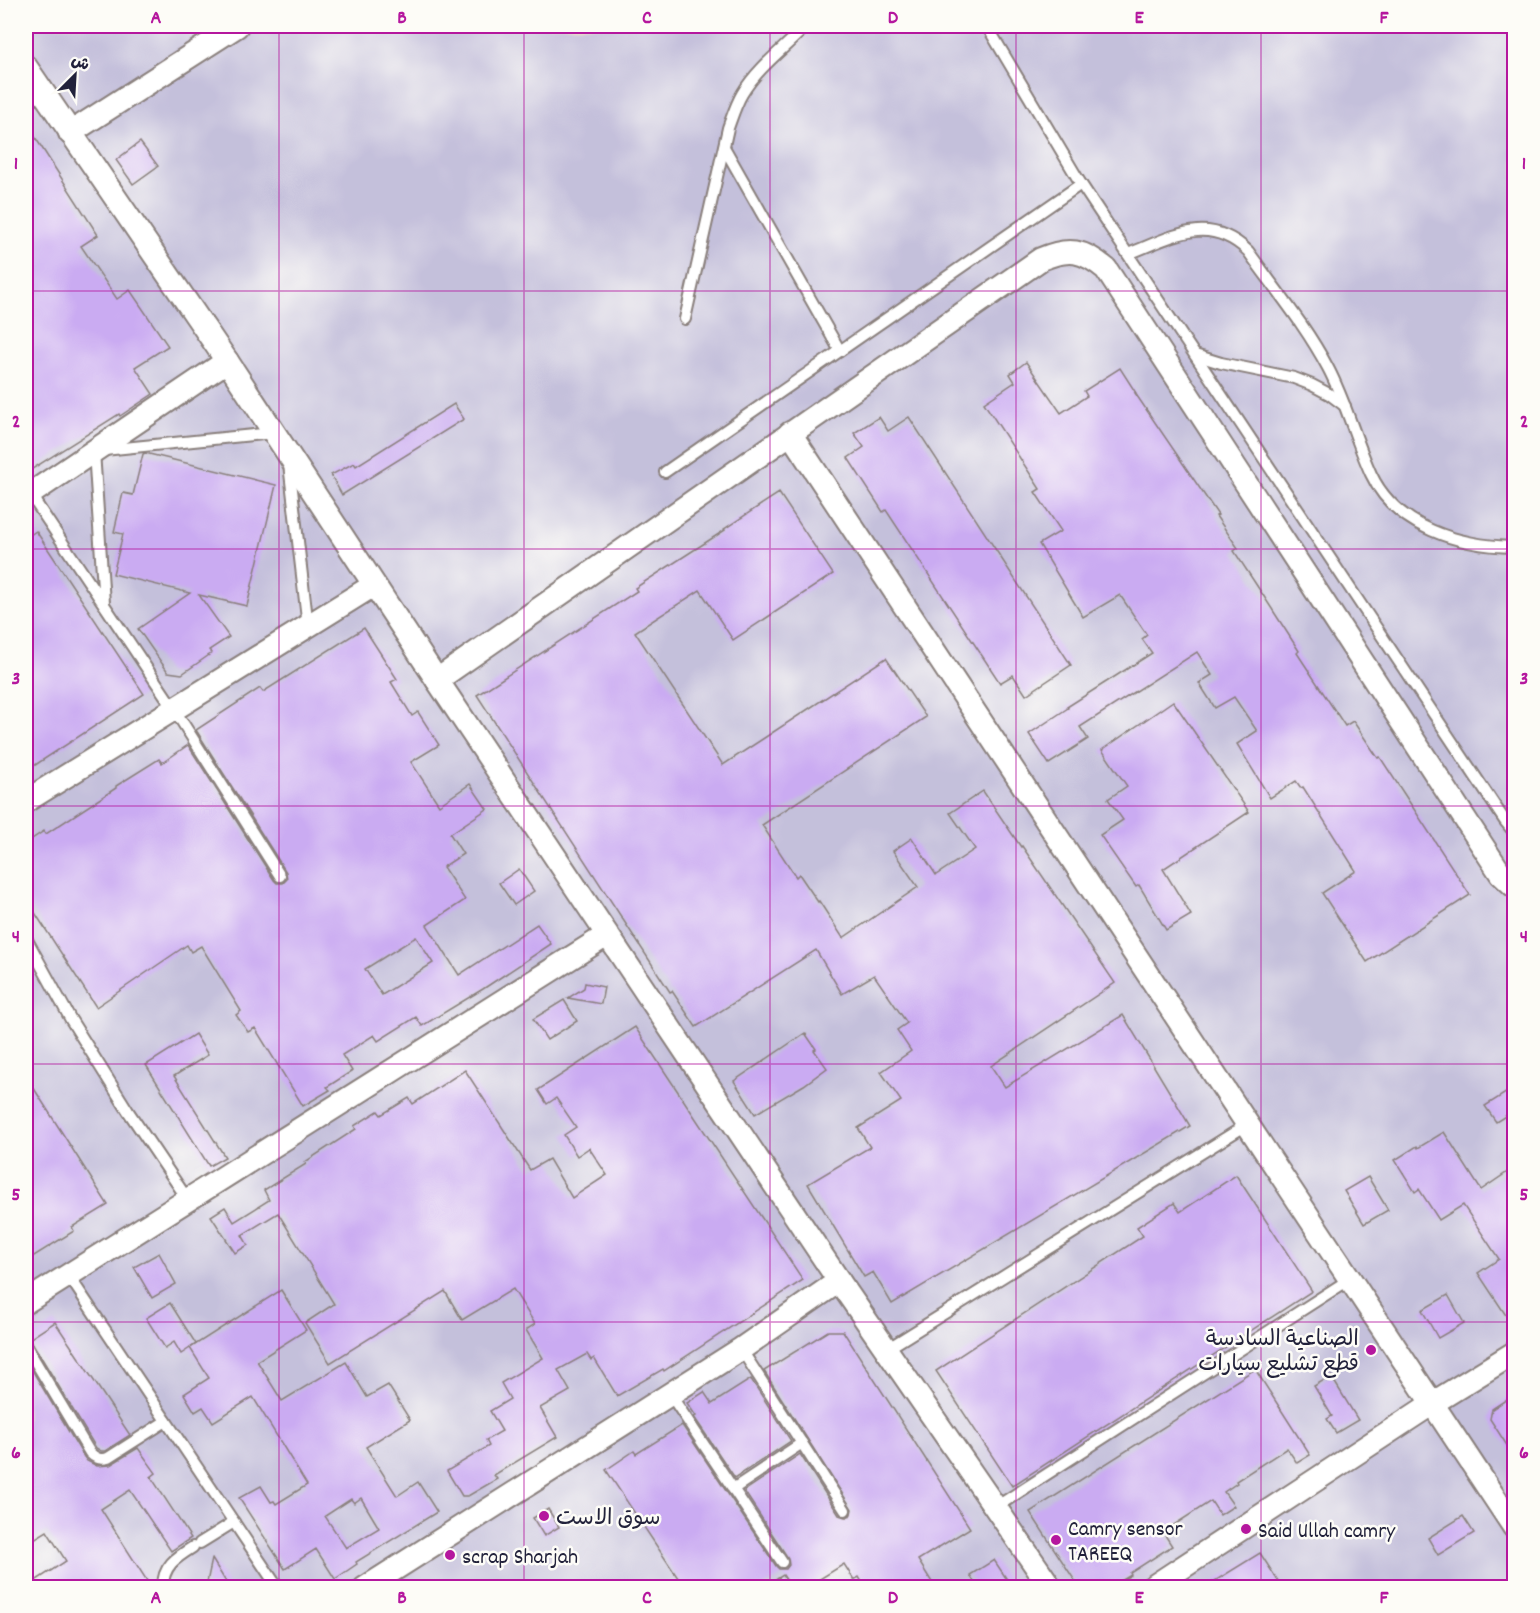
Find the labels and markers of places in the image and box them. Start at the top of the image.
place label: الصناعية السادسة قطع تشليع سيارات [1198,1325,1359,1381]
marker: الصناعية السادسة قطع تشليع سيارات [1364,1343,1378,1357]
place label: سوق الاست [556,1504,660,1535]
marker: سوق الاست [537,1509,551,1523]
place label: Camry sensor TAREEQ [1068,1515,1184,1571]
place label: Said Ullah camry [1258,1517,1396,1548]
marker: Said Ullah camry [1239,1522,1253,1536]
marker: Camry sensor TAREEQ [1049,1533,1063,1547]
place label: scrap Sharjah [462,1543,578,1574]
marker: scrap Sharjah [443,1548,457,1562]

